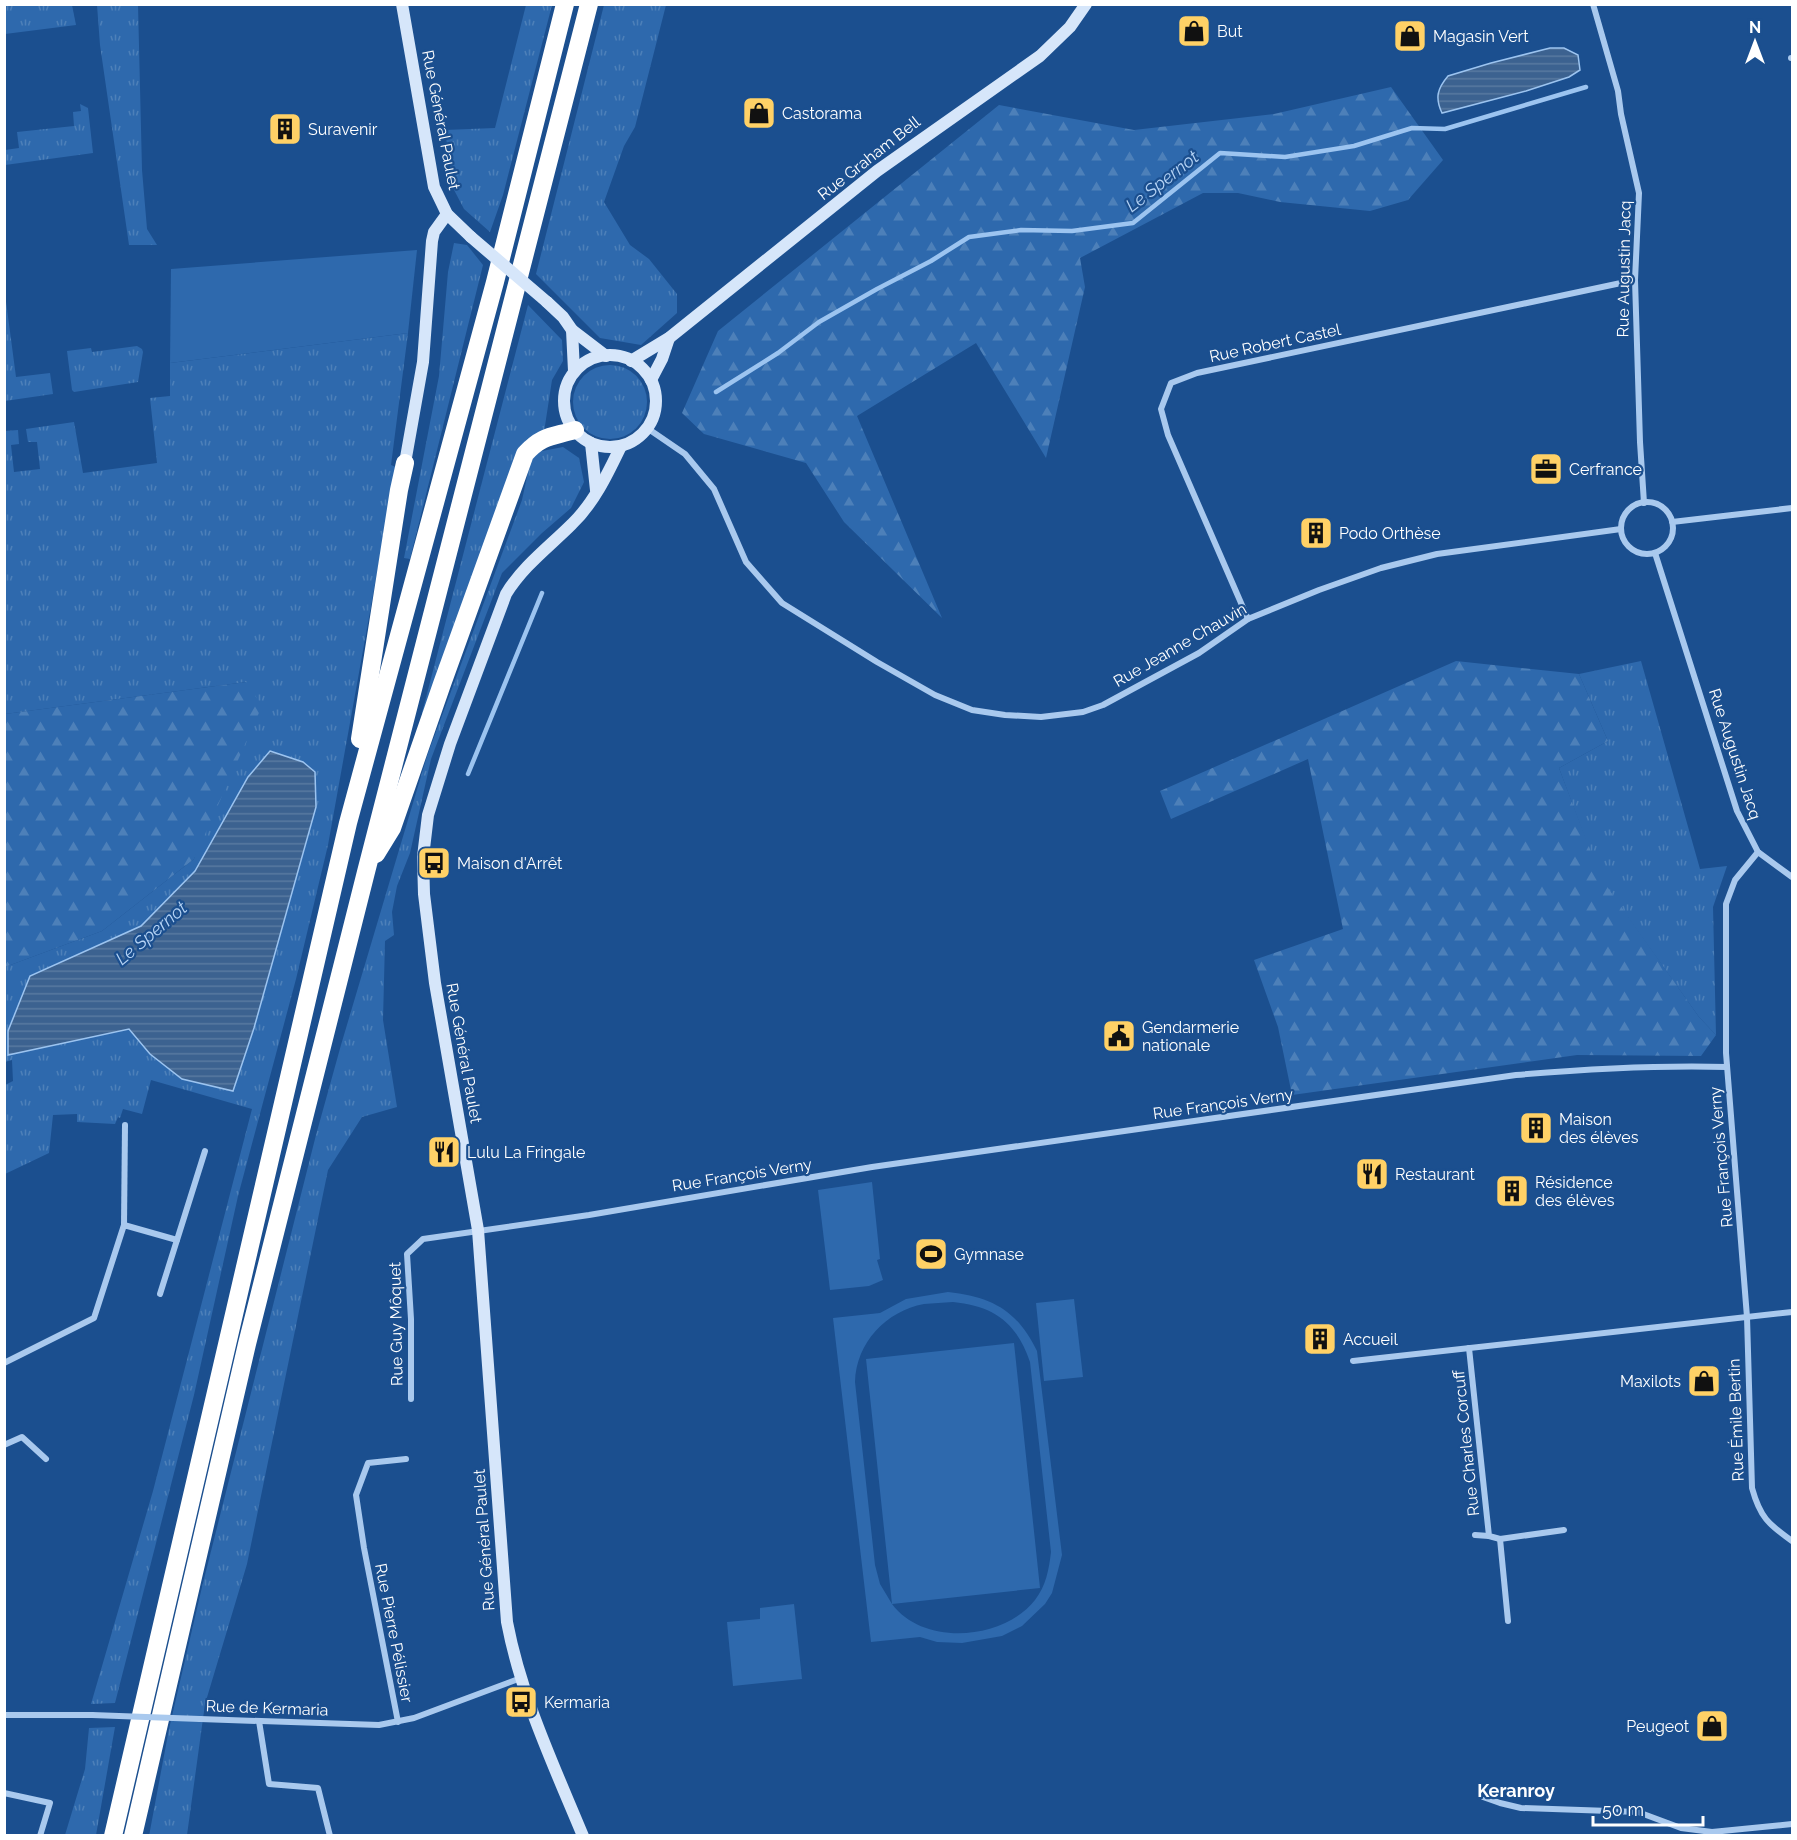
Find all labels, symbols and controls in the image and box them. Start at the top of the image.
north arrow [1725,12,1785,72]
shop icon: But [1176,13,1212,49]
shop icon: Magasin Vert [1392,18,1428,54]
text: N [1749,18,1761,37]
place label: But [1217,22,1243,41]
place label: Magasin Vert [1433,27,1529,46]
street label: Rue Général Paulet [418,48,464,192]
shop icon: Castorama [741,95,777,131]
place label: Castorama [782,104,862,123]
building icon: Suravenir [267,111,303,147]
street label: Rue Graham Bell [814,112,924,204]
place label: Suravenir [308,120,378,139]
water label: Le Spernot [1121,146,1203,216]
street label: Rue Augustin Jacq [1613,200,1635,338]
street label: Rue Robert Castel [1208,320,1343,366]
office icon: Cerfrance [1528,451,1564,487]
place label: Cerfrance [1569,460,1642,479]
building icon: Podo Orthèse [1298,515,1334,551]
place label: Podo Orthèse [1339,524,1441,543]
street label: Rue Jeanne Chauvin [1110,599,1250,691]
street label: Rue Augustin Jacq [1705,686,1765,822]
bus stop icon: Maison d'Arrêt [416,845,452,881]
place label: Maison d'Arrêt [457,854,563,873]
water label: Le Spernot [111,897,191,969]
street label: Rue Général Paulet [442,981,486,1125]
public building icon: Gendarmerie nationale [1101,1018,1137,1054]
place label: Gendarmerie nationale [1142,1018,1239,1055]
street label: Rue François Verny [1152,1085,1295,1123]
street label: Rue François Verny [1705,1085,1737,1228]
building icon: Maison des élèves [1518,1110,1554,1146]
place label: Maison des élèves [1559,1110,1639,1147]
restaurant icon: Lulu La Fringale [426,1134,462,1170]
place label: Lulu La Fringale [467,1143,585,1162]
street label: Rue François Verny [671,1155,814,1195]
restaurant icon: Restaurant [1354,1156,1390,1192]
place label: Restaurant [1395,1165,1475,1184]
building icon: Résidence des élèves [1494,1173,1530,1209]
place label: Résidence des élèves [1535,1173,1615,1210]
sports icon: Gymnase [913,1236,949,1272]
place label: Gymnase [954,1245,1024,1264]
street label: Rue Guy Môquet [385,1261,407,1386]
building icon: Accueil [1302,1321,1338,1357]
place label: Accueil [1343,1330,1398,1349]
street label: Rue Émile Bertin [1723,1358,1748,1482]
shop icon: Maxilots [1686,1363,1722,1399]
street label: Rue Charles Corcuff [1449,1368,1483,1517]
place label: Maxilots [1620,1372,1681,1391]
street label: Rue Général Paulet [470,1468,498,1612]
street label: Rue Pierre Pélissier [371,1562,417,1705]
bus stop icon: Kermaria [503,1684,539,1720]
place label: Kermaria [544,1693,610,1712]
street label: Rue de Kermaria [205,1696,329,1720]
shop icon: Peugeot [1694,1708,1730,1744]
place label: Peugeot [1626,1717,1690,1736]
district label: Keranroy [1477,1780,1555,1801]
scale bar [1593,1789,1702,1827]
text: 50 m [1602,1799,1644,1820]

